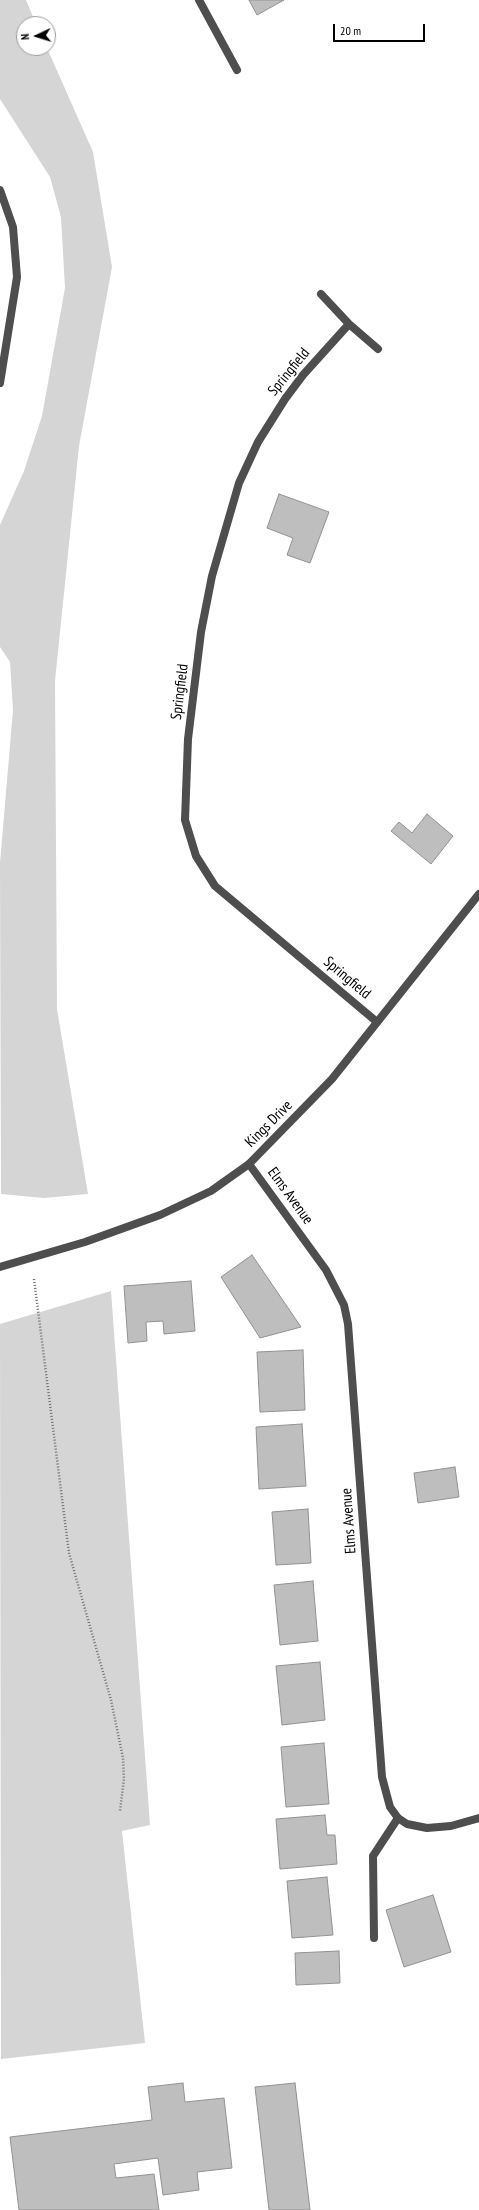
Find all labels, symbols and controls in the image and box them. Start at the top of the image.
north arrow [16,16,56,56]
scale bar [335,16,427,42]
text: 20 m [340,23,361,38]
text: N [18,33,32,40]
street label: Springfield [264,345,314,399]
street label: Springfield [168,663,192,721]
street label: Springfield [320,953,374,1003]
street label: Kings Drive [242,1097,296,1151]
street label: Elms Avenue [263,1164,317,1228]
street label: Elms Avenue [338,1488,360,1554]

